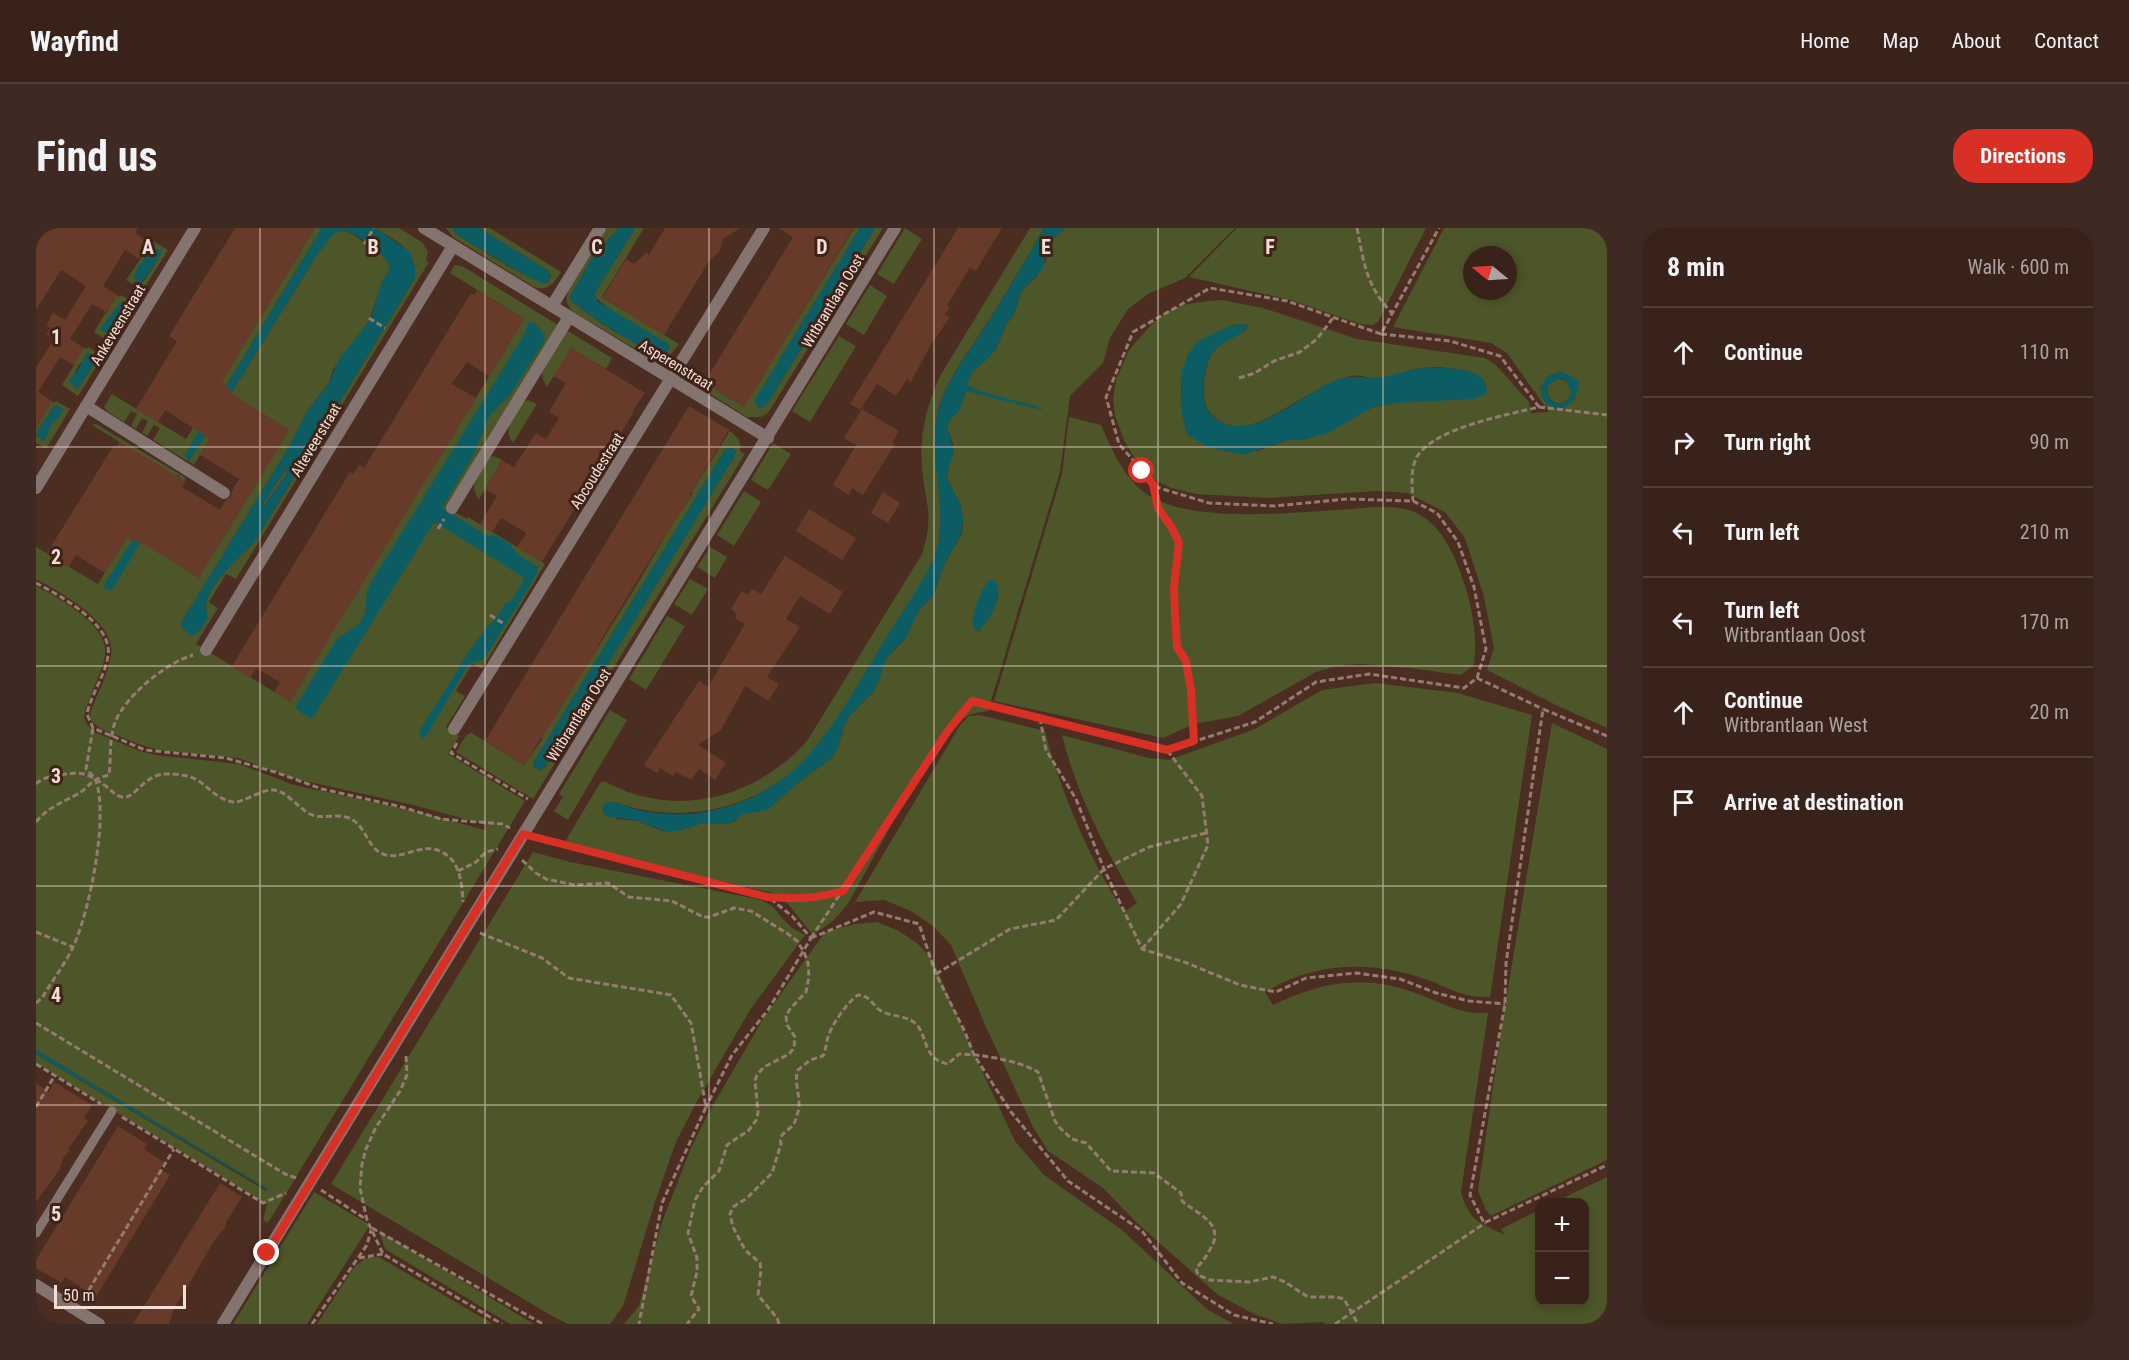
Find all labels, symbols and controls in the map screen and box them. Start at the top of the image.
text: Wayfind [30,25,119,58]
text: Home [1800,29,1850,53]
text: Map [1883,29,1919,53]
text: About [1952,29,2001,53]
text: Contact [2034,29,2099,53]
button: Directions [1953,129,2093,183]
text: Find us [36,132,157,181]
text: A [142,235,154,259]
text: B [367,235,379,259]
text: C [591,235,603,259]
text: D [816,235,828,259]
text: E [1041,235,1051,259]
text: F [1265,235,1275,259]
north arrow [1463,246,1517,300]
street label: Witbrantlaan Oost [798,251,868,351]
text: 8 min [1667,252,1725,282]
text: Walk · 600 m [1968,255,2069,279]
street label: Ankeveenstraat [87,281,149,369]
text: 1 [51,325,61,349]
street label: Asperenstraat [636,336,716,394]
icon: ahead [1667,336,1700,369]
text: Continue [1724,340,1803,365]
text: 110 m [2020,340,2069,364]
street label: Alteveerstraat [287,400,345,480]
icon: right [1667,426,1700,459]
street label: Abcoudestraat [566,430,628,512]
text: Turn right [1724,430,1811,455]
text: 90 m [2030,430,2069,454]
route start [1128,457,1154,483]
icon: left [1667,516,1700,549]
text: Turn left [1724,520,1799,545]
text: 210 m [2020,520,2069,544]
text: 2 [51,545,61,569]
text: Turn left [1724,598,1799,623]
icon: left [1667,606,1700,639]
text: 170 m [2020,610,2069,634]
text: Witbrantlaan Oost [1724,623,1866,647]
street label: Witbrantlaan Oost [543,665,615,765]
text: Continue [1724,688,1803,713]
icon: ahead [1667,696,1700,729]
text: 20 m [2030,700,2069,724]
text: Witbrantlaan West [1724,713,1868,737]
text: 3 [51,764,61,788]
icon: arrive [1667,786,1700,819]
text: Arrive at destination [1724,790,1904,815]
text: 4 [51,983,61,1007]
map controls [1535,1198,1589,1306]
button: + [1535,1198,1589,1252]
text: 5 [51,1202,61,1226]
route end [253,1239,279,1265]
button: − [1535,1252,1589,1306]
scale bar [54,1282,186,1310]
text: 50 m [63,1286,95,1305]

